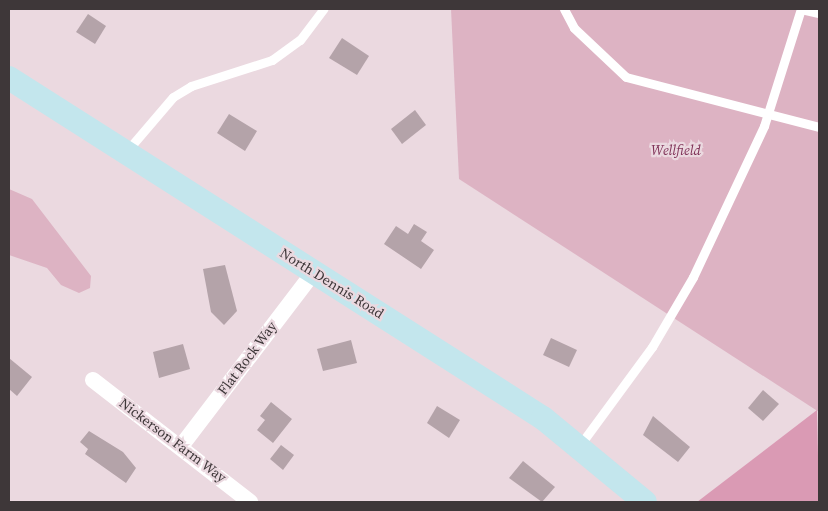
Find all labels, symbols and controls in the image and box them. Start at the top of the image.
park label: Wellfield [651,142,701,158]
street label: North Dennis Road [277,244,387,322]
street label: Flat Rock Way [214,318,280,398]
street label: Nickerson Farm Way [116,394,230,486]

